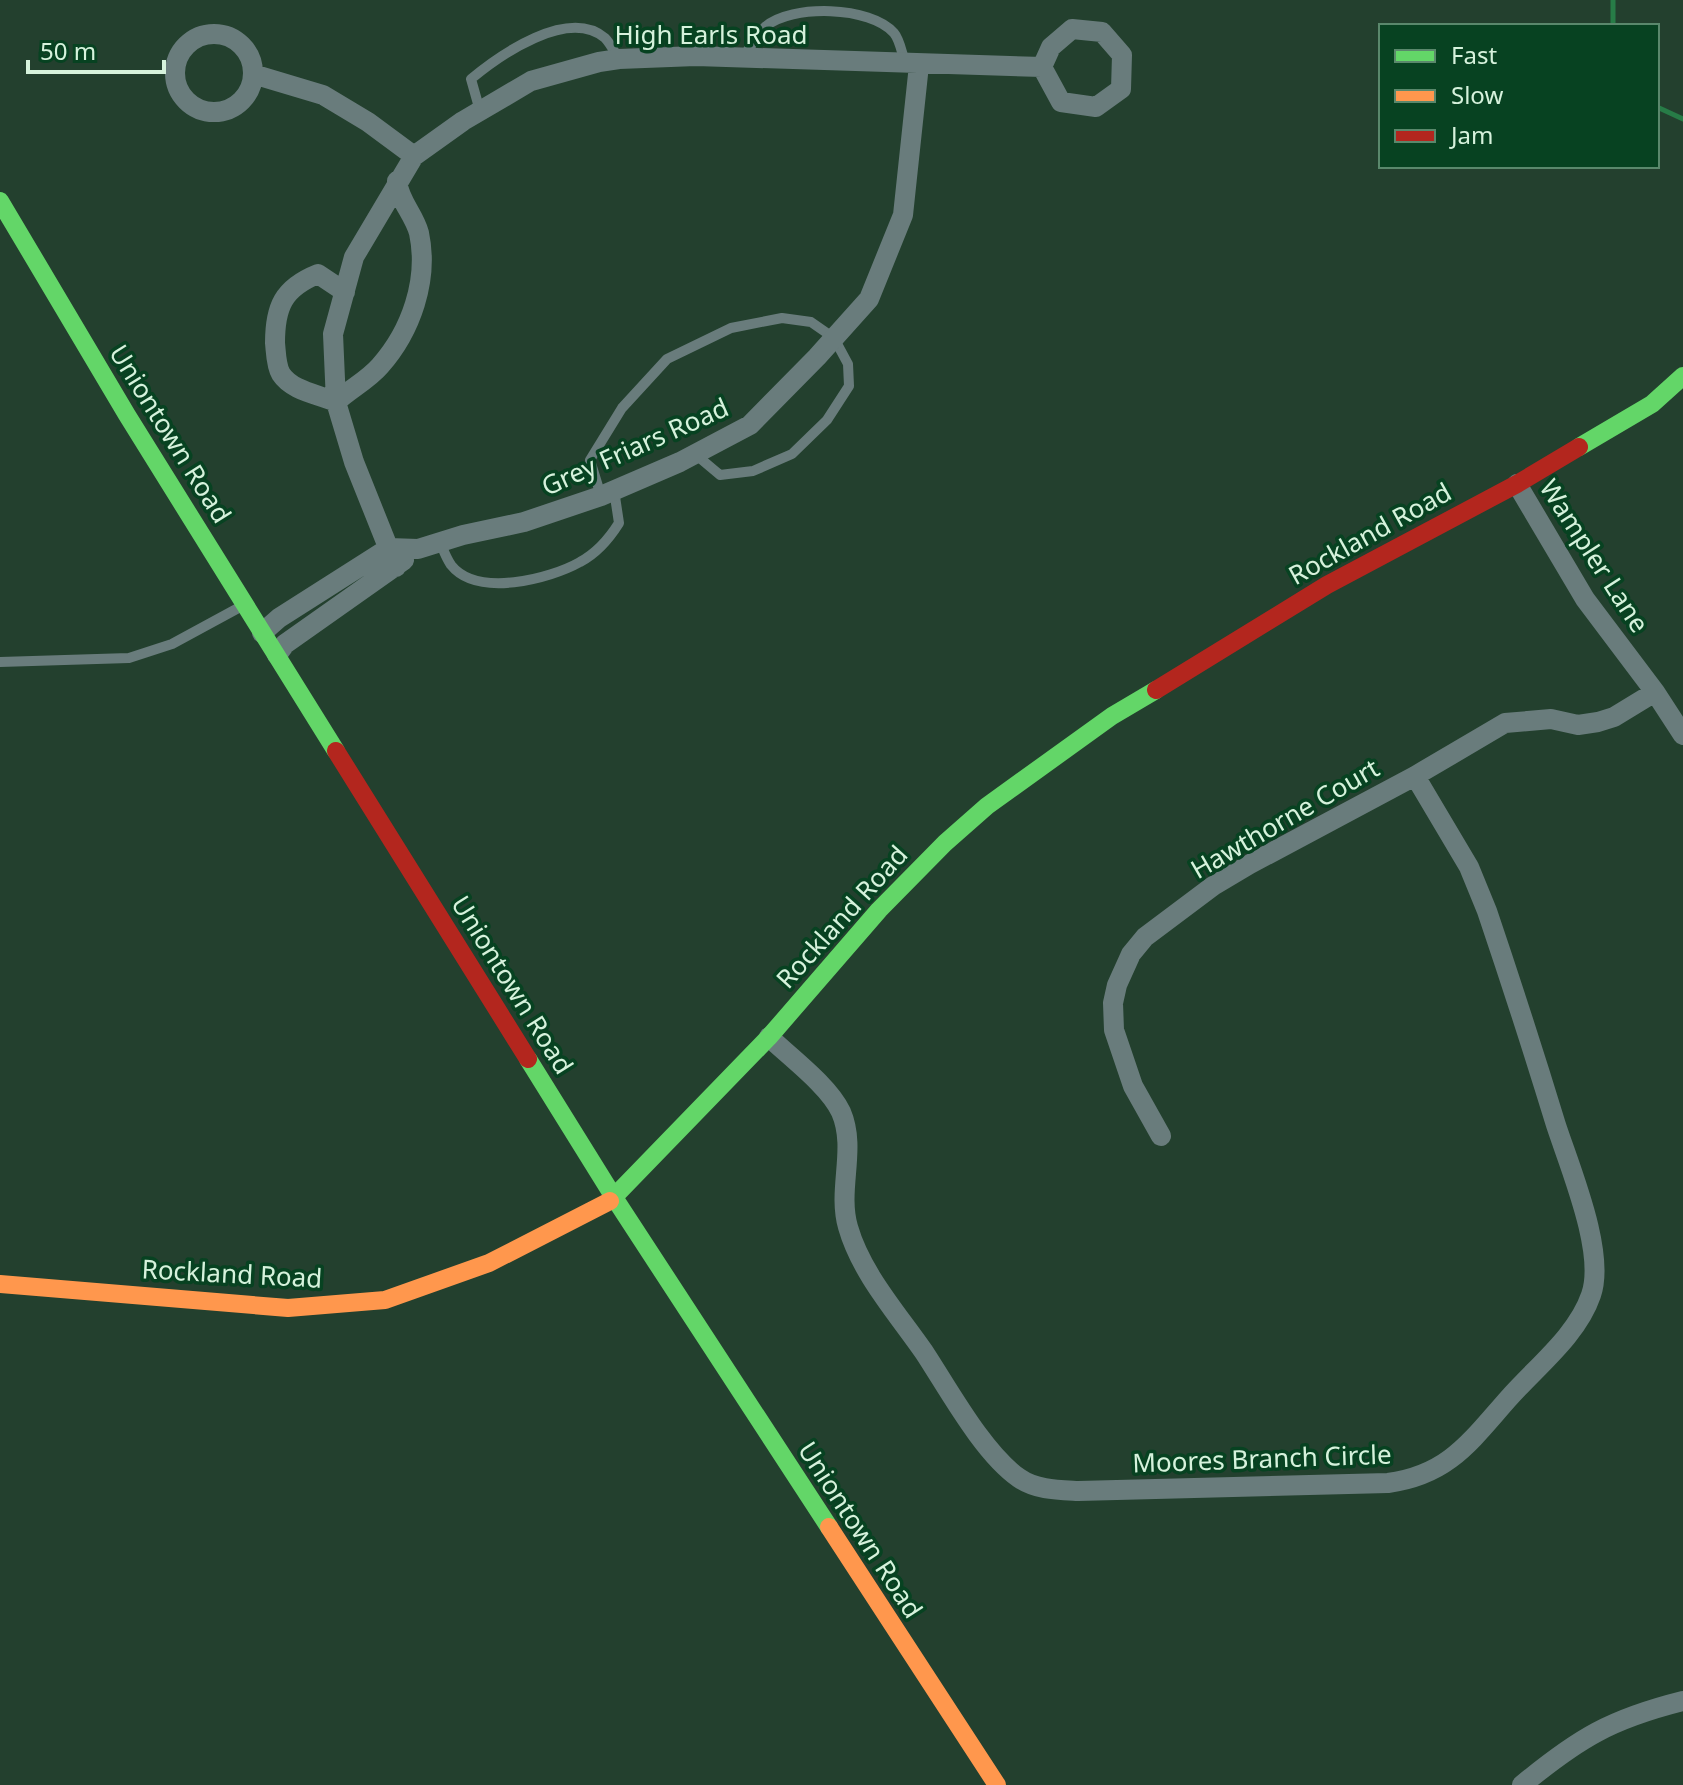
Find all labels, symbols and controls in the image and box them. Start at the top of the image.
street label: High Earls Road [615,16,807,52]
scale bar [28,24,164,74]
legend [1379,24,1659,168]
text: 50 m [40,34,96,67]
text: Fast [1451,38,1497,71]
text: Slow [1451,78,1503,111]
text: Jam [1449,118,1493,151]
street label: Uniontown Road [102,337,240,529]
street label: Grey Friars Road [535,389,734,503]
street label: Wampler Lane [1532,472,1658,639]
street label: Rockland Road [1282,474,1457,593]
street label: Hawthorne Court [1184,750,1385,887]
street label: Rockland Road [767,837,915,996]
street label: Uniontown Road [444,888,582,1080]
street label: Rockland Road [141,1250,323,1296]
street label: Uniontown Road [790,1434,931,1625]
street label: Moores Branch Circle [1132,1435,1392,1481]

